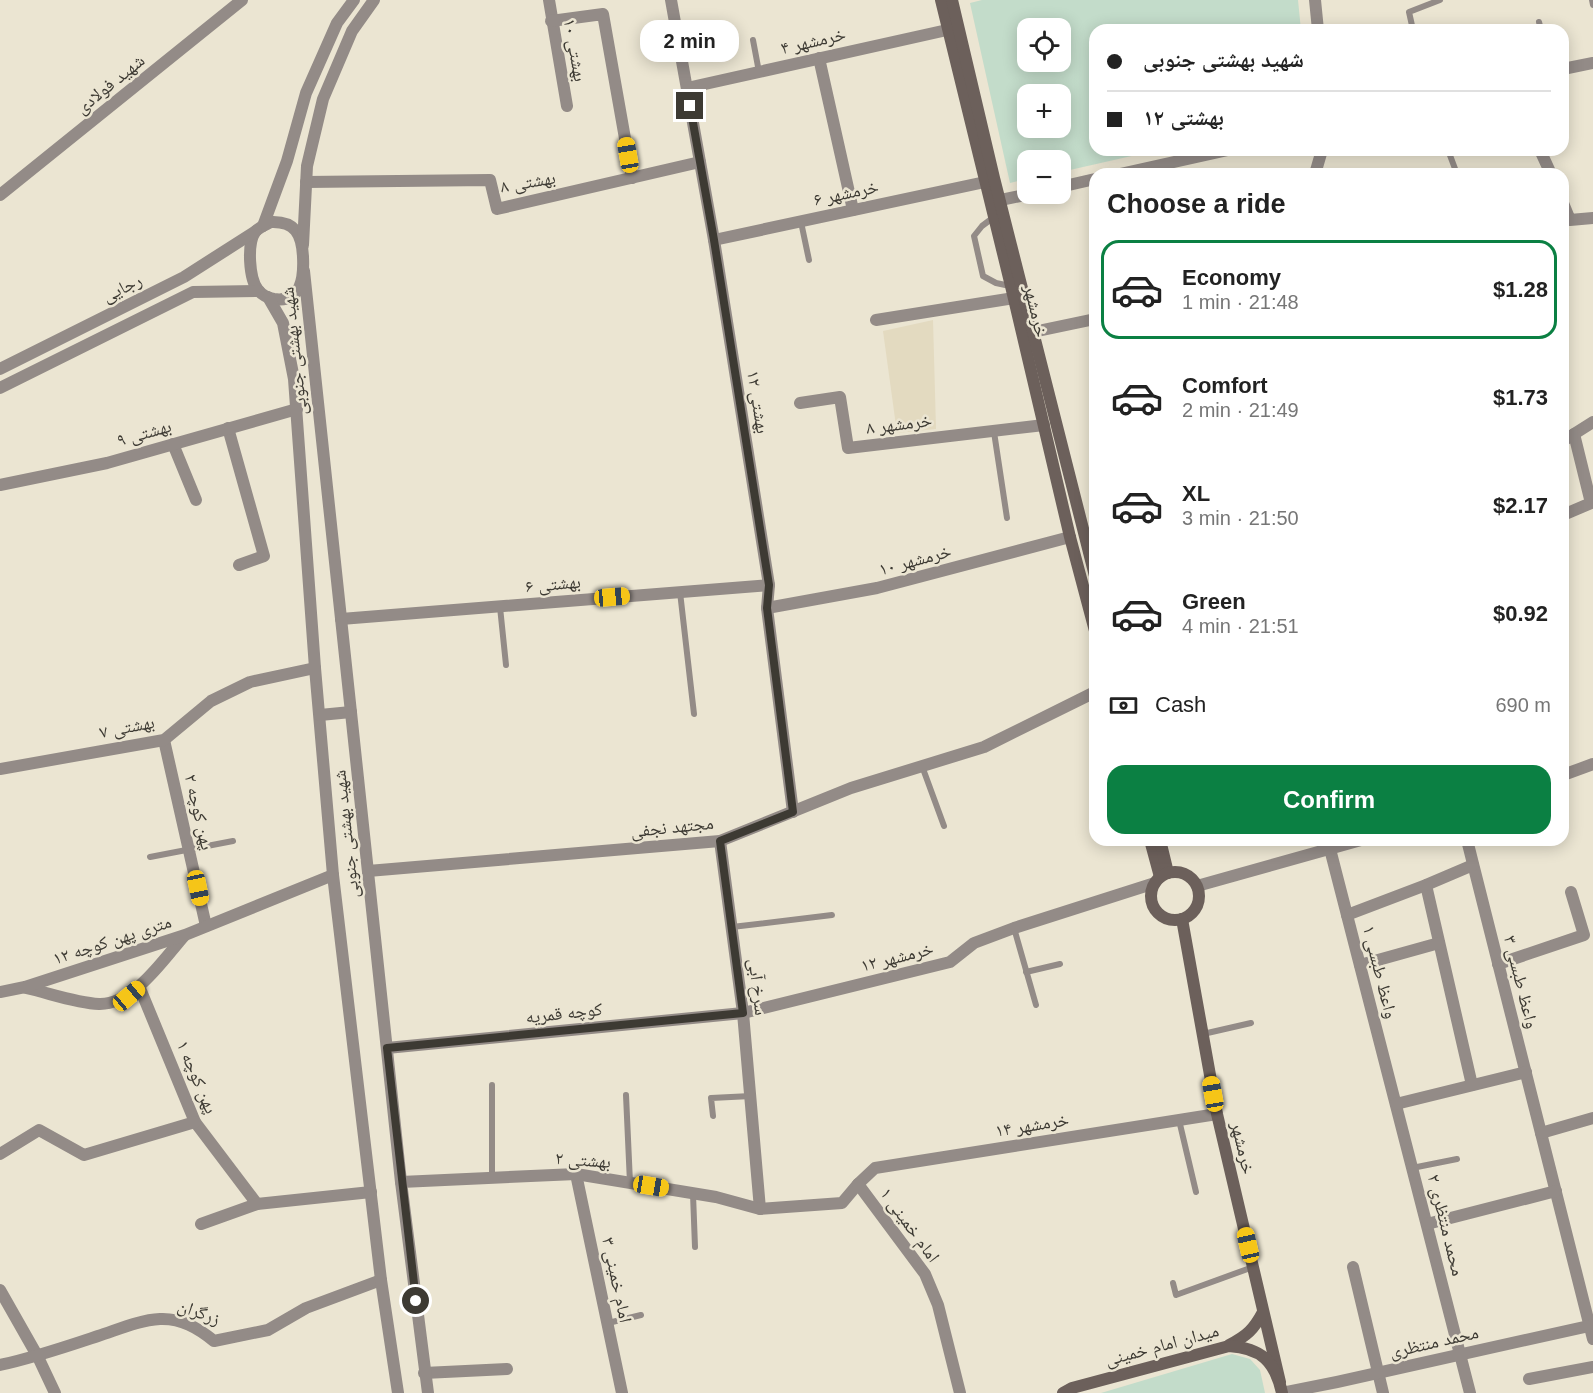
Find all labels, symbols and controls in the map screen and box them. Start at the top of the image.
street label: بهشتی ۱۰ [559,17,590,83]
map controls [1017,18,1071,204]
button: locate [1017,18,1071,72]
callout: 2 min [640,19,740,61]
street label: خرمشهر ۴ [779,24,847,58]
text: 2 min [663,30,716,52]
text: شهید بهشتی جنوبی [1143,47,1304,72]
street label: شهید فولادی [72,50,149,119]
button: + [1017,84,1071,138]
route end [676,92,703,119]
text: بهشتی ۱۲ [1143,105,1224,130]
car [616,136,640,174]
button: − [1017,150,1071,204]
street label: بهشتی ۸ [499,167,557,198]
street label: خرمشهر ۶ [812,176,880,210]
text: Choose a ride [1107,189,1286,219]
icon: car [1110,263,1164,317]
text: Economy [1182,265,1281,290]
street label: رجایی [99,270,146,307]
text: $1.28 [1493,277,1548,302]
street label: خرمشهر [1020,282,1052,339]
street label: شهید بهشتی جنوبی [277,286,312,416]
text: 1 min · 21:48 [1182,291,1299,313]
street label: بهشتی ۱۲ [742,369,773,435]
icon: car [1110,371,1164,425]
text: Comfort [1182,373,1268,398]
text: $1.73 [1493,385,1548,410]
text: 2 min · 21:49 [1182,399,1299,421]
street label: خرمشهر ۸ [865,410,933,438]
street label: بهشتی ۹ [114,416,174,451]
icon: car [1110,479,1164,533]
text: XL [1182,481,1210,506]
text: $2.17 [1493,493,1548,518]
text: 3 min · 21:50 [1182,507,1299,529]
street label: خرمشهر ۱۰ [877,541,953,579]
street label: بهشتی ۶ [524,572,582,597]
car [593,586,631,608]
icon: car [1110,587,1164,641]
text: Green [1182,589,1246,614]
text: $0.92 [1493,601,1548,626]
text: 4 min · 21:51 [1182,615,1299,637]
icon: cash [1107,689,1140,722]
text: Cash [1155,692,1206,717]
text: 690 m [1495,694,1551,716]
street label: بهشتی ۷ [98,712,156,743]
button: Confirm [1107,765,1551,834]
street label: شهید بهشتی جنوبی [329,769,364,899]
street label: پهن کوچه ۲ [179,772,217,852]
street label: مجتهد نجفی [630,813,715,842]
car [185,869,211,907]
street label: ۱۲ متری پهن کوچه [50,911,174,970]
street label: واعظ طبسی ۱ [1358,923,1401,1021]
street label: واعظ طبسی ۳ [1499,933,1542,1031]
street label: خرمشهر ۱۲ [859,938,935,976]
street label: سرخ آبی [743,957,771,1017]
car [109,978,149,1014]
street label: کوچه قمریه [525,999,604,1028]
street label: پهن کوچه ۱ [172,1038,221,1117]
car [1201,1075,1225,1113]
street label: خرمشهر ۱۴ [994,1109,1070,1141]
street label: خرمشهر [1227,1119,1259,1176]
street label: بهشتی ۲ [554,1148,612,1173]
street label: محمد منتظری ۲ [1423,1172,1468,1278]
car [632,1174,670,1198]
street label: امام خمینی ۱ [875,1184,944,1267]
car [1235,1225,1261,1265]
street label: امام خمینی ۳ [596,1235,636,1325]
route start [402,1287,429,1314]
street label: زرگران [175,1295,223,1330]
street label: میدان امام خمینی [1103,1320,1222,1372]
street label: محمد منتظری [1388,1322,1481,1363]

